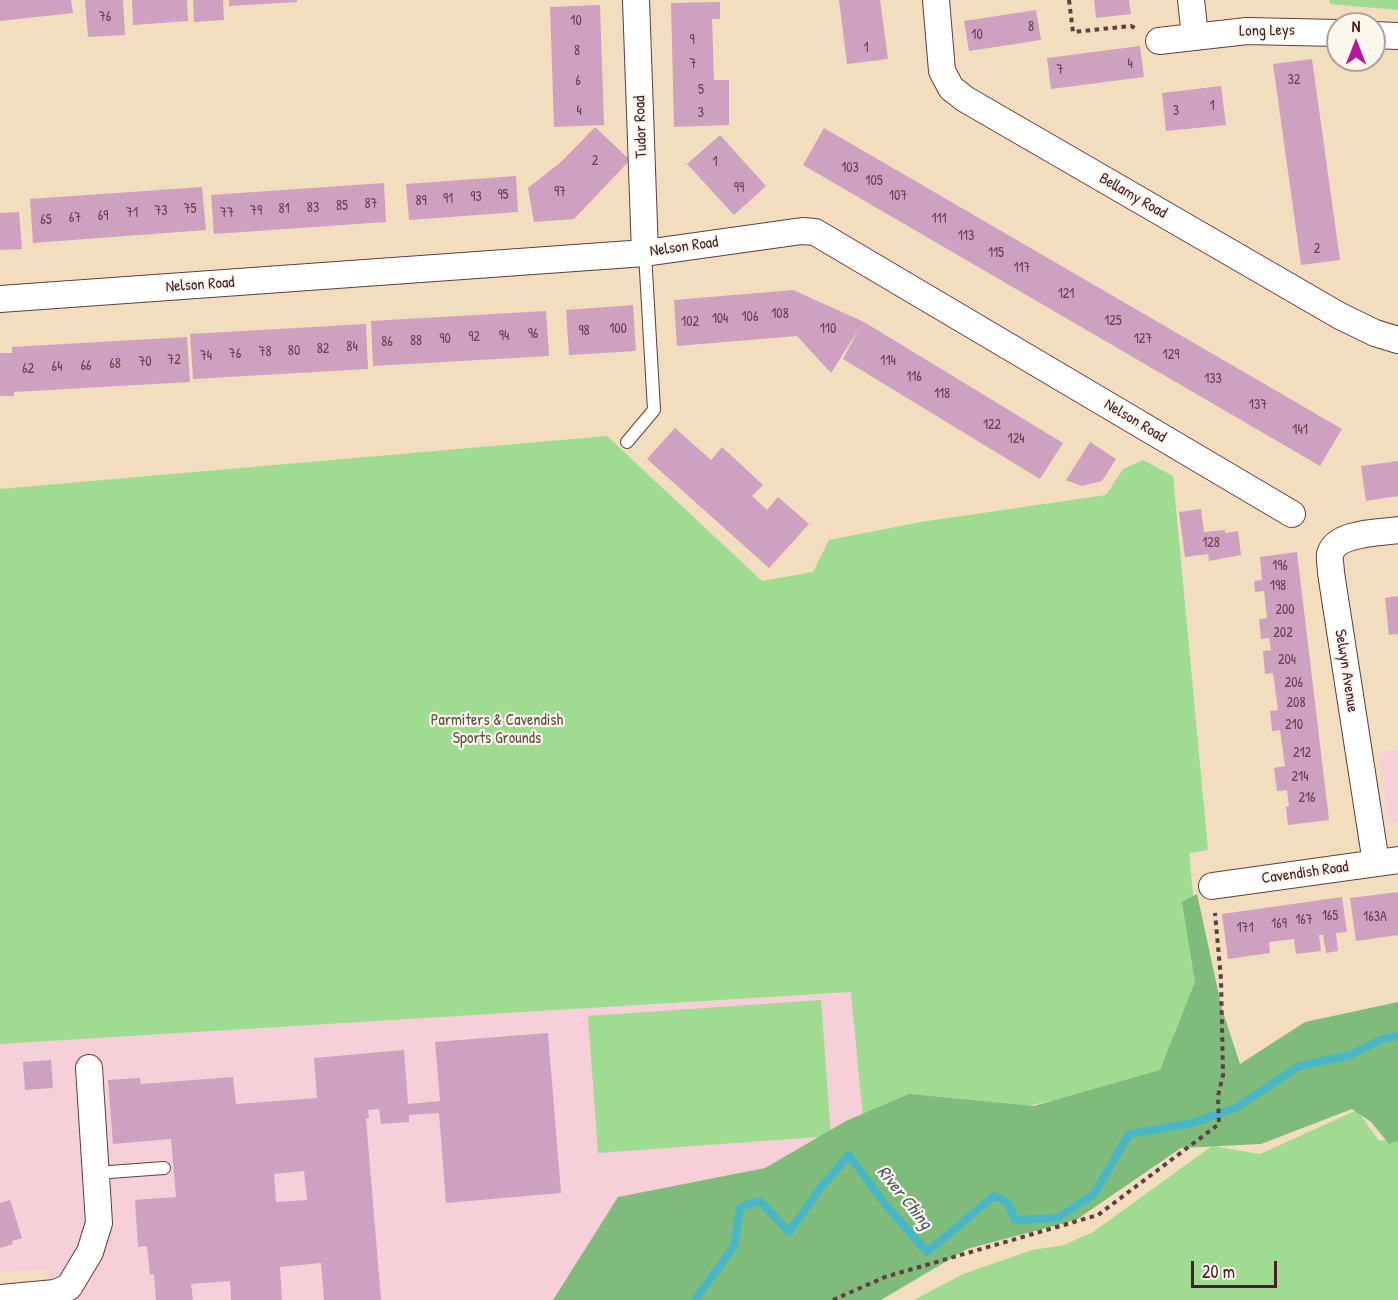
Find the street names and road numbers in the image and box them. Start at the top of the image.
street label: Long Leys [1239,21,1295,41]
street label: Tudor Road [630,95,652,159]
street label: Bellamy Road [1096,169,1170,223]
street label: Nelson Road [649,233,719,261]
street label: Nelson Road [165,273,235,297]
street label: Nelson Road [1101,395,1169,447]
street label: Selwyn Avenue [1330,628,1362,714]
street label: Cavendish Road [1260,857,1350,889]

